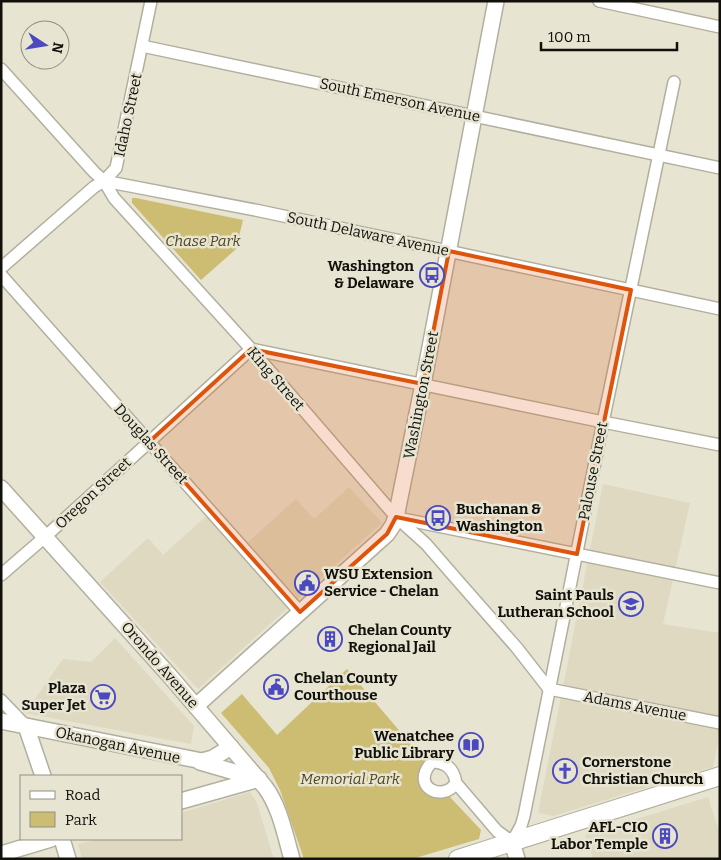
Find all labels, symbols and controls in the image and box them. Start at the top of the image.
north arrow [20,20,70,70]
scale bar [541,20,677,52]
text: 100 m [548,28,591,46]
text: N [48,41,67,55]
street label: Idaho Street [110,71,146,159]
street label: South Emerson Avenue [318,74,482,126]
street label: South Delaware Avenue [285,208,451,260]
park label: Chase Park [165,232,242,250]
place label: Washington & Delaware [327,257,414,292]
bus stop icon: Washington & Delaware [419,262,445,288]
street label: Washington Street [400,329,442,460]
street label: King Street [244,344,309,415]
street label: Douglas Street [110,400,192,488]
street label: Palouse Street [575,420,611,522]
street label: Oregon Street [51,453,135,533]
place label: Buchanan & Washington [456,500,543,535]
bus stop icon: Buchanan & Washington [425,505,451,531]
place label: WSU Extension Service - Chelan [324,565,439,600]
public building icon: WSU Extension Service - Chelan [294,570,320,596]
place label: Saint Pauls Lutheran School [497,586,614,621]
school or university icon: Saint Pauls Lutheran School [618,591,644,617]
street label: Orondo Avenue [118,618,202,712]
place label: Chelan County Regional Jail [348,621,452,656]
building icon: Chelan County Regional Jail [317,626,343,652]
place label: Chelan County Courthouse [294,669,398,704]
public building icon: Chelan County Courthouse [263,674,289,700]
place label: Plaza Super Jet [21,679,87,714]
supermarket icon: Plaza Super Jet [90,684,116,710]
street label: Adams Avenue [582,687,688,725]
street label: Okanogan Avenue [54,723,182,767]
place label: Wenatchee Public Library [354,727,455,762]
library icon: Wenatchee Public Library [458,732,484,758]
place label: Cornerstone Christian Church [582,753,704,788]
church icon: Cornerstone Christian Church [552,758,578,784]
park label: Memorial Park [300,770,401,788]
legend [20,775,182,840]
text: Road [65,786,100,804]
text: Park [65,811,97,829]
place label: AFL-CIO Labor Temple [551,818,648,853]
building icon: AFL-CIO Labor Temple [652,823,678,849]

